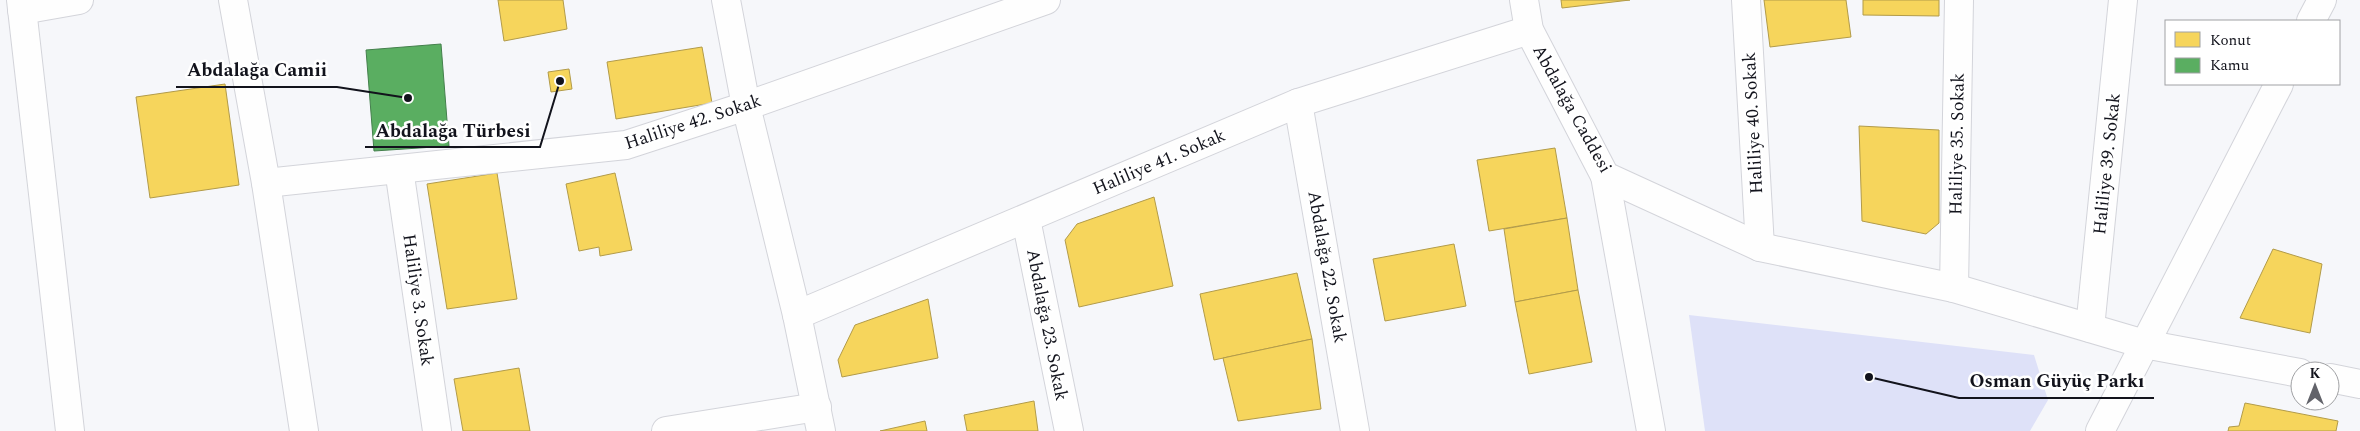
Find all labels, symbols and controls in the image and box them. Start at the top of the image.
legend [2165,20,2340,85]
text: Konut [2210,29,2251,52]
street label: Abdalağa Caddesi [1525,40,1619,178]
street label: Haliliye 40. Sokak [1736,51,1770,195]
callout: Abdalağa Camii [176,53,337,87]
text: Kamu [2210,54,2249,77]
text: Abdalağa Camii [187,56,327,85]
street label: Haliliye 35. Sokak [1942,73,1972,215]
street label: Haliliye 42. Sokak [621,87,765,157]
street label: Haliliye 39. Sokak [2086,92,2128,236]
callout: Abdalağa Türbesi [365,113,540,147]
text: Abdalağa Türbesi [375,117,531,146]
street label: Haliliye 41. Sokak [1088,122,1230,202]
street label: Abdalağa 22. Sokak [1300,189,1354,345]
street label: Haliliye 3. Sokak [395,232,441,368]
street label: Abdalağa 23. Sokak [1019,247,1075,403]
north arrow [2290,361,2340,411]
text: K [2310,363,2321,384]
callout: Osman Güyüç Parkı [1959,364,2154,398]
text: Osman Güyüç Parkı [1970,367,2144,396]

